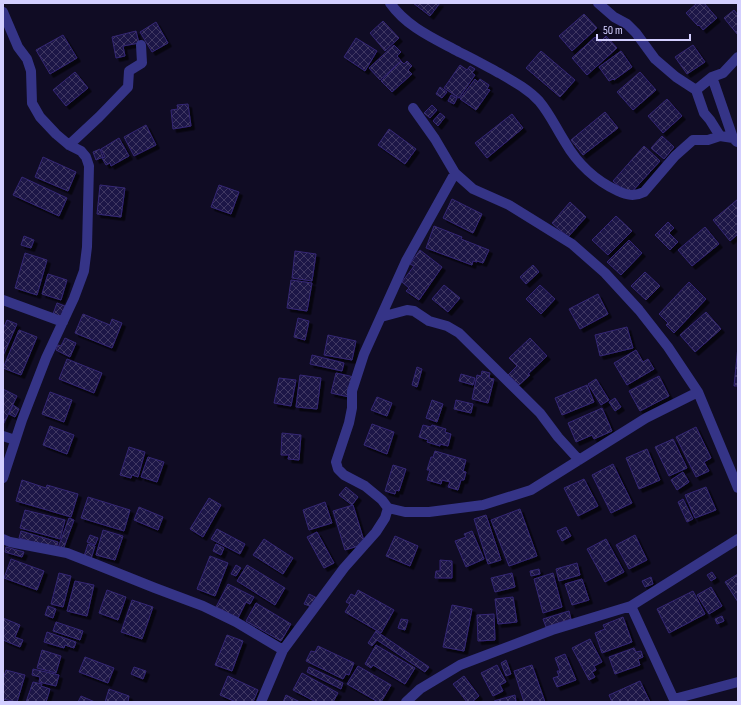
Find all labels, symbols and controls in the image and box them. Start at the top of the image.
scale bar [597,16,690,42]
text: 50 m [603,23,623,38]

